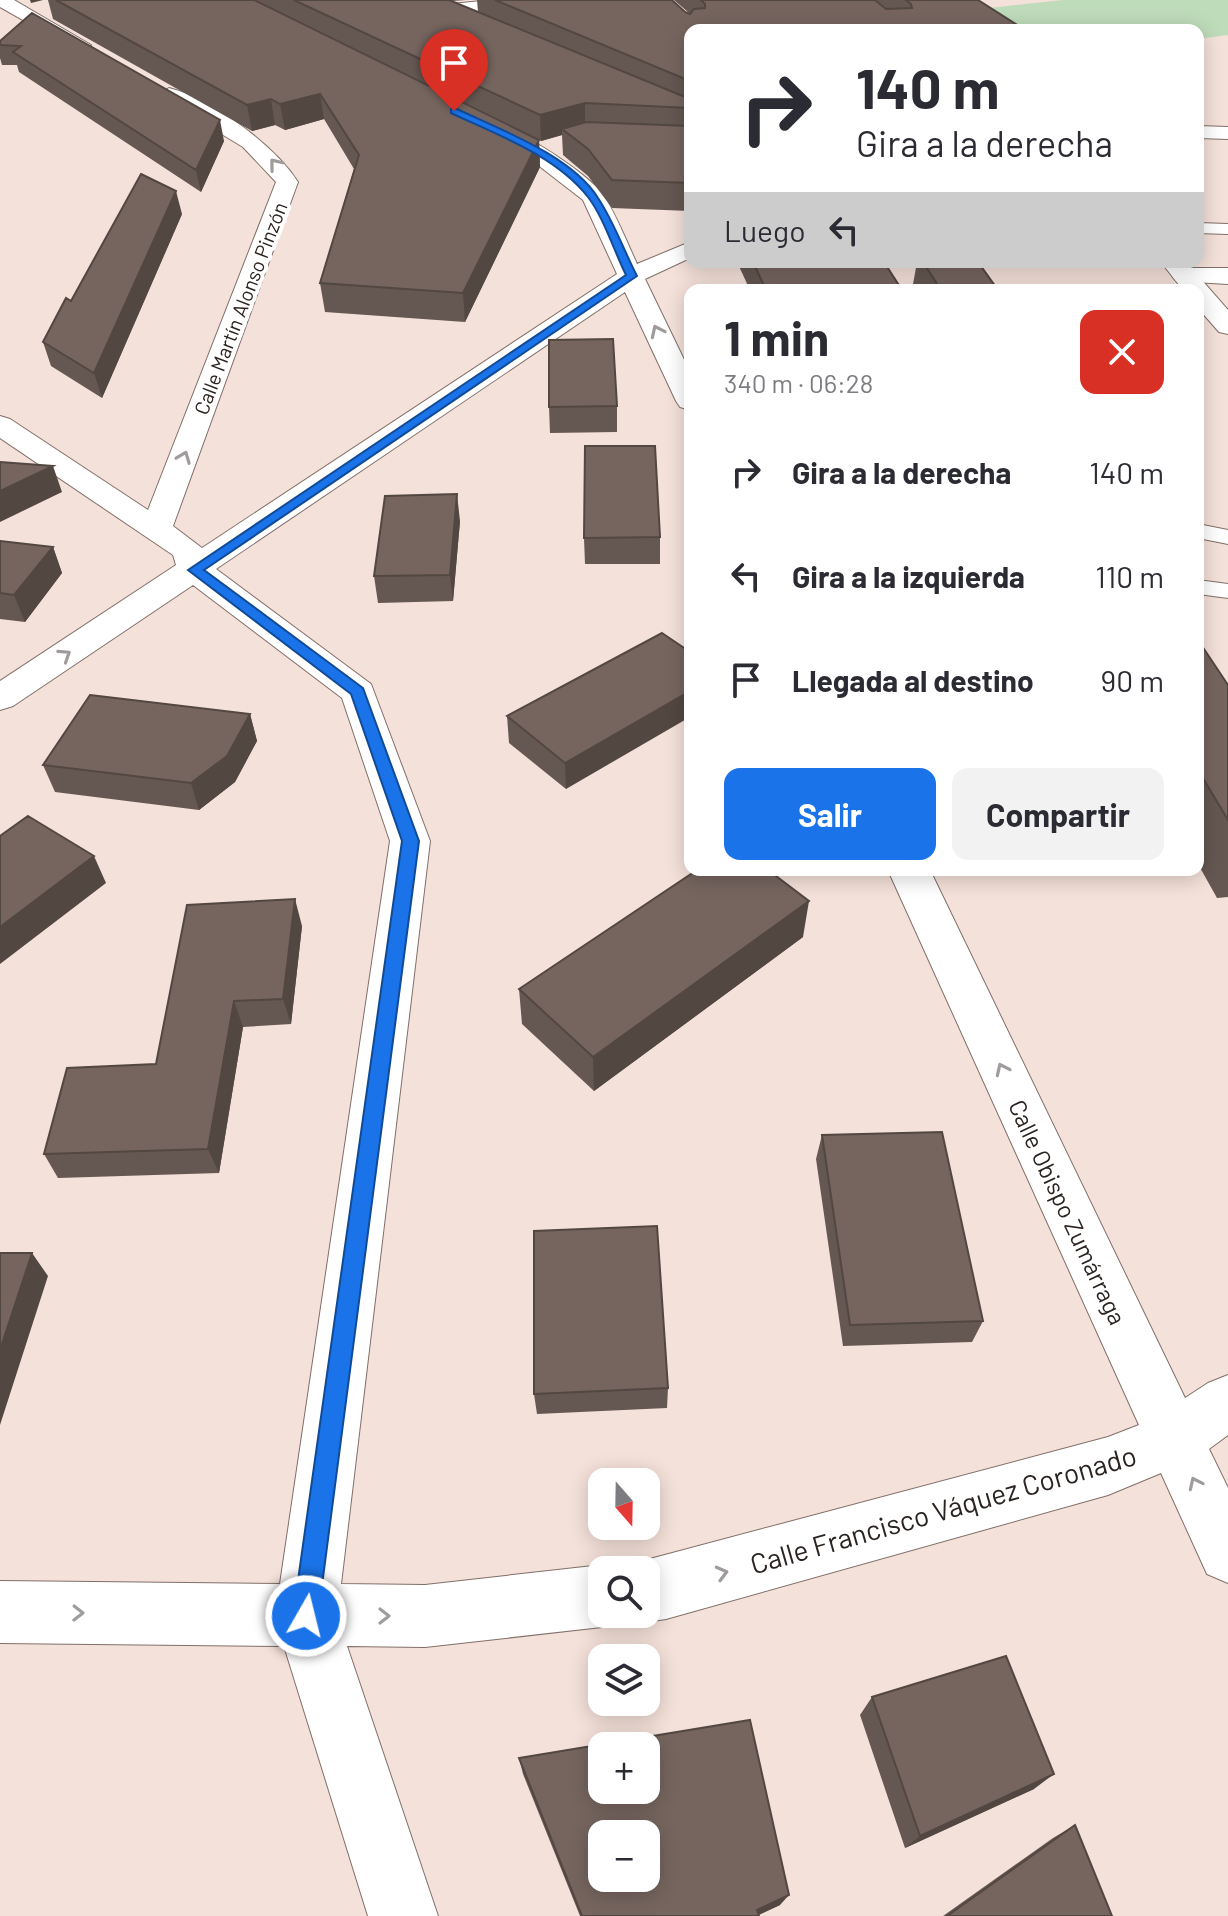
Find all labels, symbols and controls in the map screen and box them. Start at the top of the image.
pin [420,29,488,111]
icon: arrive [432,41,476,85]
text: 140 m [856,53,1000,120]
icon: right [724,56,828,160]
text: Gira a la derecha [856,121,1113,164]
one-way arrow [270,159,285,173]
street label: Calle Martín Alonso Pinzón [188,198,292,418]
icon: left [822,208,866,252]
text: Luego [724,212,806,248]
text: 1 min [724,308,829,366]
button: close [1080,310,1164,394]
one-way arrow [651,324,667,339]
text: 340 m · 06:28 [724,367,873,398]
icon: right [724,450,768,494]
one-way arrow [174,451,191,465]
text: Gira a la derecha [792,454,1011,490]
text: 140 m [1089,454,1164,490]
icon: left [724,554,768,598]
text: Gira a la izquierda [792,558,1025,594]
text: 110 m [1095,558,1164,594]
one-way arrow [56,650,71,665]
icon: arrive [724,658,768,702]
text: Llegada al destino [792,662,1034,698]
text: 90 m [1101,662,1164,698]
button: Salir [724,768,936,860]
button: Compartir [952,768,1164,860]
one-way arrow [996,1063,1012,1078]
street label: Calle Obispo Zumárraga [1003,1095,1133,1329]
street label: Calle Francisco Váquez Coronado [746,1437,1140,1581]
north arrow [588,1468,660,1540]
map controls [588,1468,660,1892]
one-way arrow [1189,1476,1205,1491]
button: search [588,1556,660,1628]
one-way arrow [714,1566,728,1582]
position arrow [264,1574,348,1658]
one-way arrow [72,1604,85,1622]
one-way arrow [378,1607,391,1625]
button: layers [588,1644,660,1716]
button: + [588,1732,660,1804]
button: − [588,1820,660,1892]

